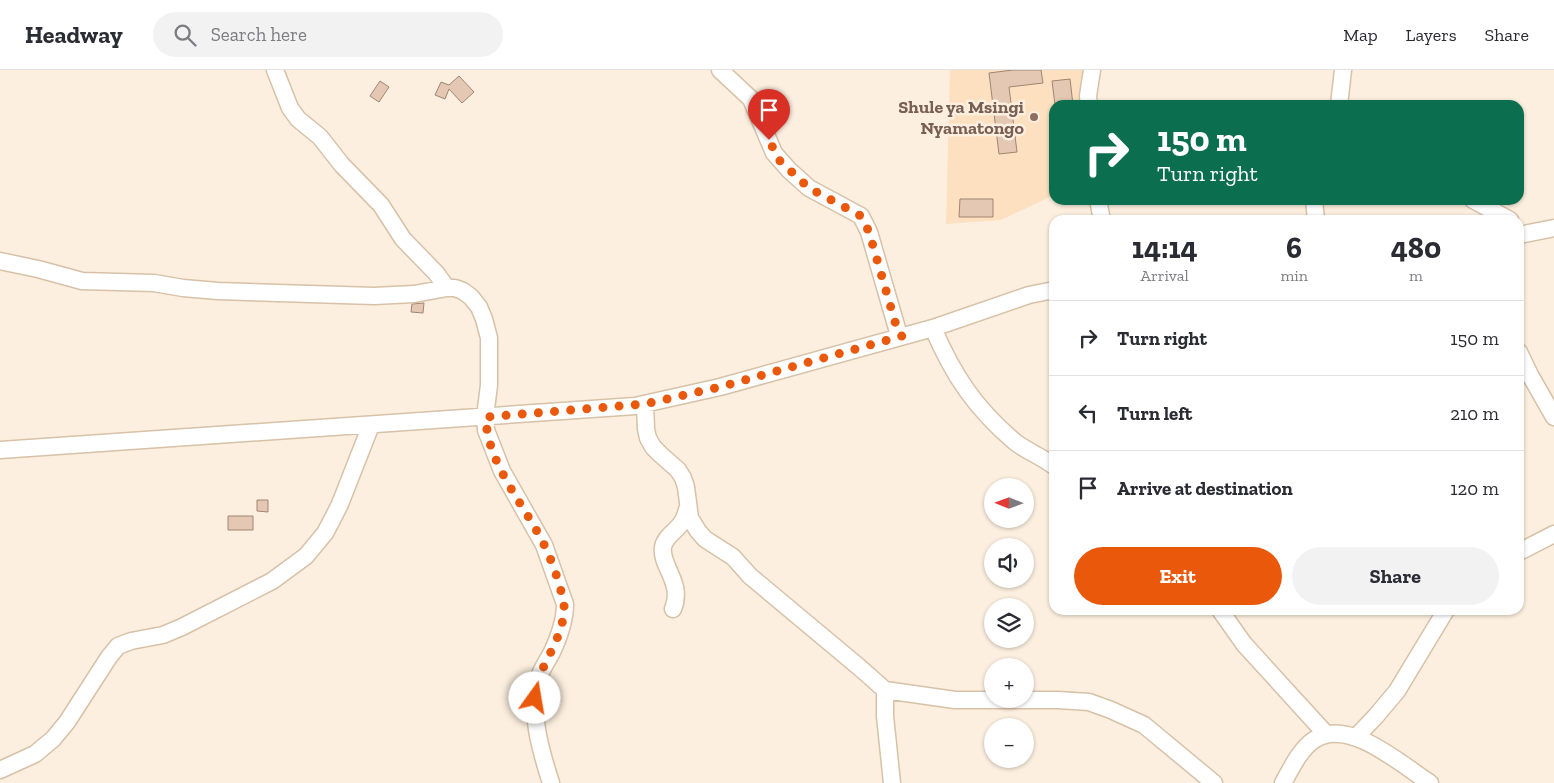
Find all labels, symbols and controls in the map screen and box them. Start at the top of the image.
search box [153,12,503,57]
text: Headway [25,20,123,49]
icon: search [171,21,199,49]
text: Search here [211,23,307,46]
text: Map [1343,24,1378,46]
text: Layers [1406,24,1457,46]
text: Share [1485,24,1529,46]
pin [748,89,790,140]
icon: arrive [755,96,783,124]
place label: Shule ya Msingi Nyamatongo [898,96,1025,139]
marker: Shule ya Msingi Nyamatongo [1028,111,1040,123]
text: 150 m [1157,118,1247,160]
icon: right [1074,120,1139,185]
text: Turn right [1157,160,1258,187]
text: 14:14 [1132,230,1198,266]
text: 6 [1286,230,1302,266]
text: 480 [1391,230,1441,266]
text: Arrival [1141,266,1189,285]
text: min [1280,266,1308,285]
text: m [1409,266,1423,285]
icon: right [1074,324,1102,352]
text: Turn right [1117,327,1207,350]
text: 150 m [1450,327,1499,350]
icon: left [1074,399,1102,427]
text: Turn left [1117,402,1192,425]
text: 210 m [1450,402,1499,425]
icon: arrive [1074,474,1102,502]
text: Arrive at destination [1117,477,1293,500]
text: 120 m [1450,477,1499,500]
north arrow [984,478,1034,528]
map controls [984,478,1034,768]
button: sound [984,538,1034,588]
button: Exit [1074,547,1282,605]
button: Share [1292,547,1499,605]
button: layers [984,598,1034,648]
button: + [984,658,1034,708]
position arrow [508,671,560,723]
button: − [984,718,1034,768]

